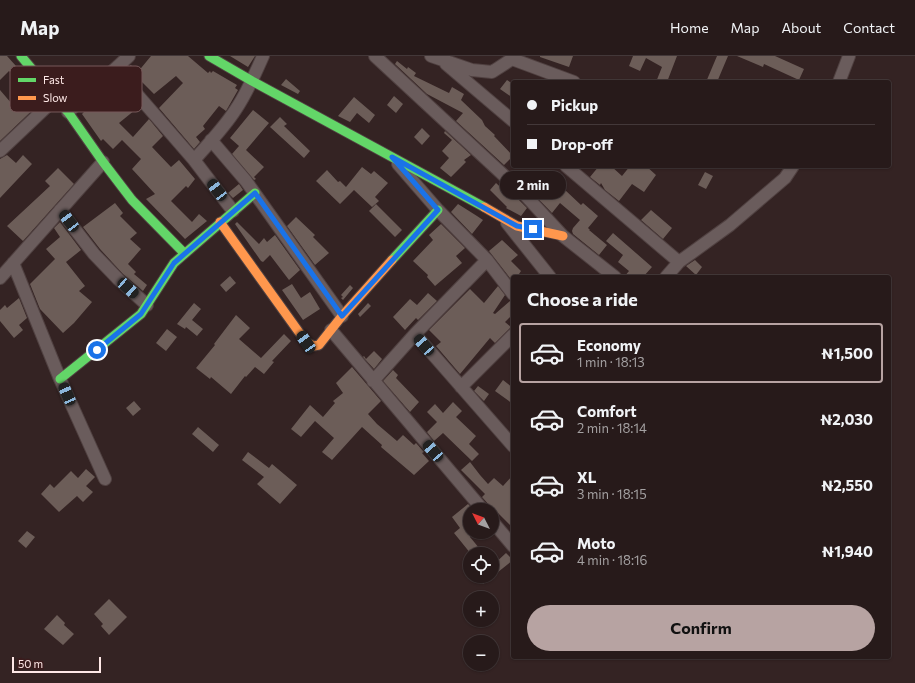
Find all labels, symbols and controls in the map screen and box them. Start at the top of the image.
text: Map [20,16,59,39]
text: Home [670,19,709,36]
text: Map [731,19,759,36]
text: About [781,19,821,36]
text: Contact [843,19,895,36]
legend [10,66,142,112]
text: Fast [43,73,65,86]
text: Slow [43,91,68,104]
text: Pickup [551,96,598,114]
text: Drop-off [551,135,613,153]
callout: 2 min [500,171,566,199]
car [205,177,229,203]
text: 2 min [517,177,549,193]
car [57,208,81,234]
route end [524,220,542,238]
car [115,276,141,300]
text: Choose a ride [527,288,638,310]
car [294,329,318,355]
car [412,332,436,358]
icon: car [529,335,565,371]
text: Economy [577,336,641,354]
route start [88,341,106,359]
text: ₦1,500 [821,344,873,362]
text: 1 min · 18:13 [577,354,645,370]
car [57,381,77,407]
icon: car [529,401,565,437]
text: Comfort [577,402,637,420]
text: ₦2,030 [820,410,873,428]
text: 2 min · 18:14 [577,420,647,436]
car [421,438,445,464]
icon: car [529,467,565,503]
text: XL [577,468,596,486]
text: ₦2,550 [821,476,873,494]
text: 3 min · 18:15 [577,486,647,502]
north arrow [463,503,499,539]
map controls [463,503,499,671]
icon: car [529,533,565,569]
text: Moto [577,534,616,552]
text: ₦1,940 [822,542,873,560]
button: locate [463,547,499,583]
text: 4 min · 18:16 [577,552,647,568]
button: + [463,591,499,627]
button: Confirm [527,605,875,651]
button: − [463,635,499,671]
scale bar [12,655,101,674]
text: 50 m [18,657,43,670]

